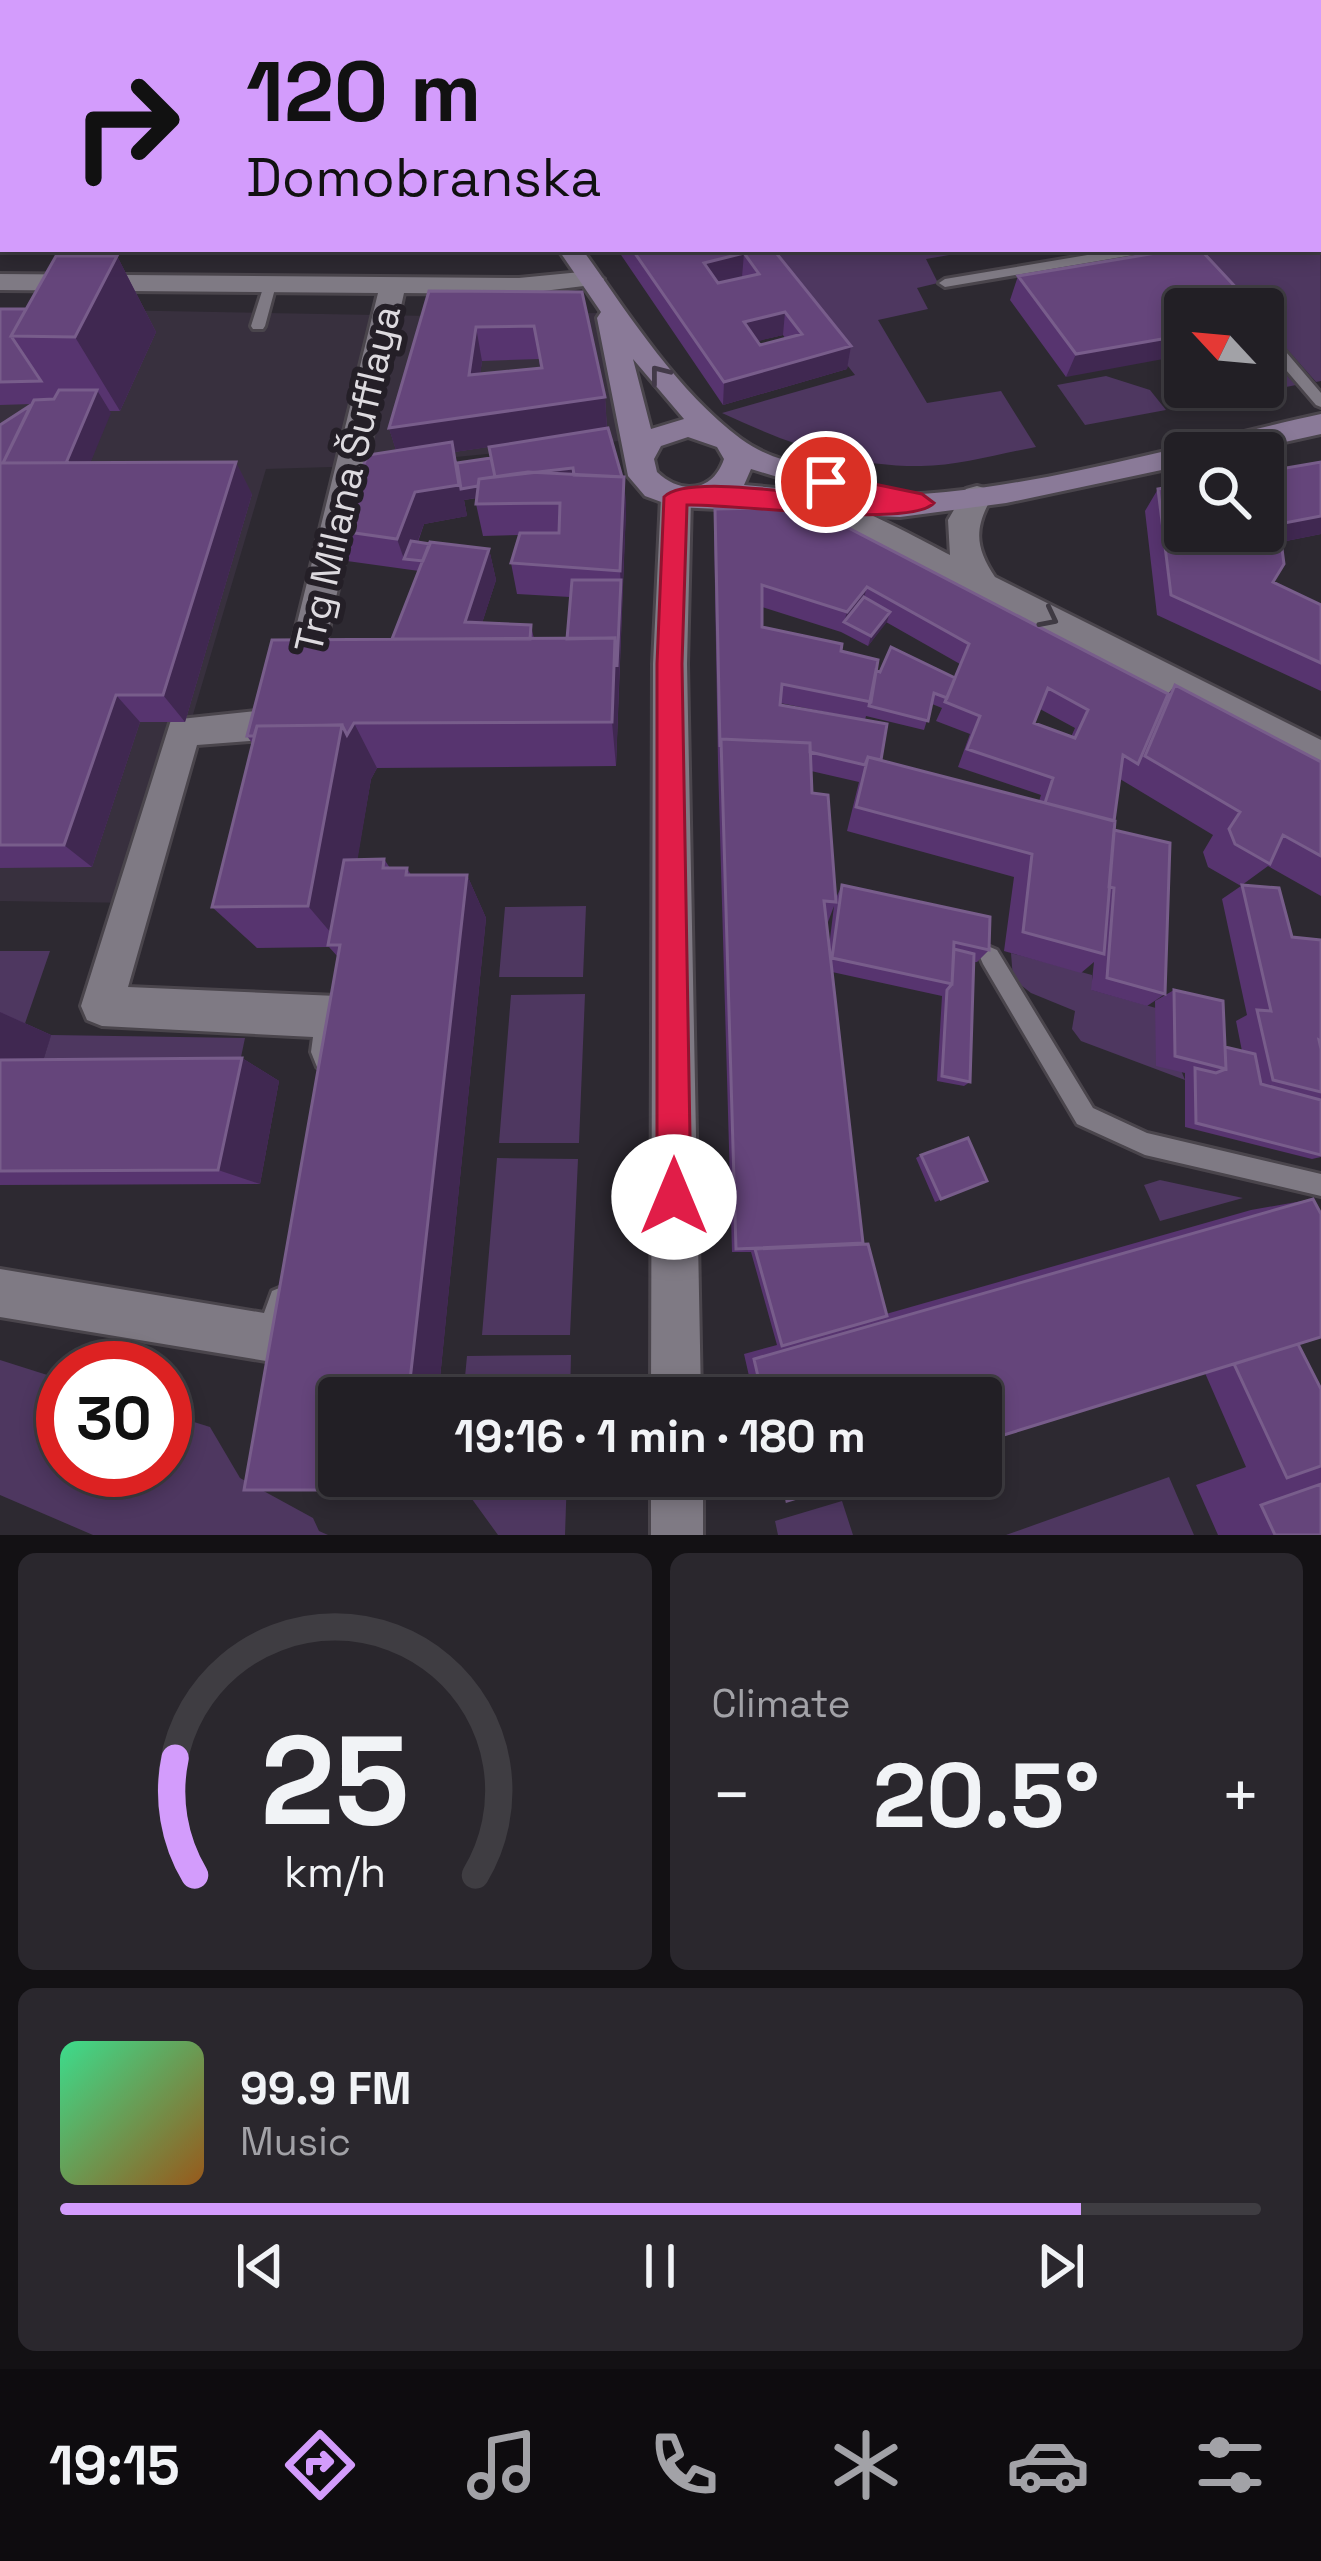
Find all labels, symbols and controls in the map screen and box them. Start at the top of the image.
text: 120 m [246,38,481,146]
icon: right [48,48,204,204]
text: Domobranska [246,143,601,212]
north arrow [1164,288,1284,408]
map controls [1164,288,1284,552]
street label: Trg Milana Šufflaya [284,301,411,658]
one-way arrow [652,366,673,388]
pin [775,431,877,533]
button: search [1164,432,1284,552]
icon: arrive [793,449,859,515]
one-way arrow [1037,603,1059,626]
position arrow [611,1134,737,1260]
speed limit sign: 30 [36,1341,192,1497]
text: 19:16 · 1 min · 180 m [454,1408,866,1465]
text: Climate [712,1679,851,1728]
text: 25 [260,1701,409,1860]
text: 20.5° [873,1738,1100,1853]
text: − [712,1753,752,1837]
text: + [1220,1753,1261,1837]
text: km/h [284,1844,386,1899]
text: 99.9 FM [240,2060,411,2117]
text: Music [240,2117,351,2166]
icon: previous [227,2233,293,2299]
icon: pause [627,2233,693,2299]
icon: next [1028,2233,1094,2299]
icon: directions [278,2423,362,2507]
icon: music [460,2423,544,2507]
icon: phone [642,2423,726,2507]
icon: climate [824,2423,908,2507]
icon: car [1006,2423,1090,2507]
icon: filters [1188,2423,1272,2507]
text: 19:15 [49,2431,180,2500]

